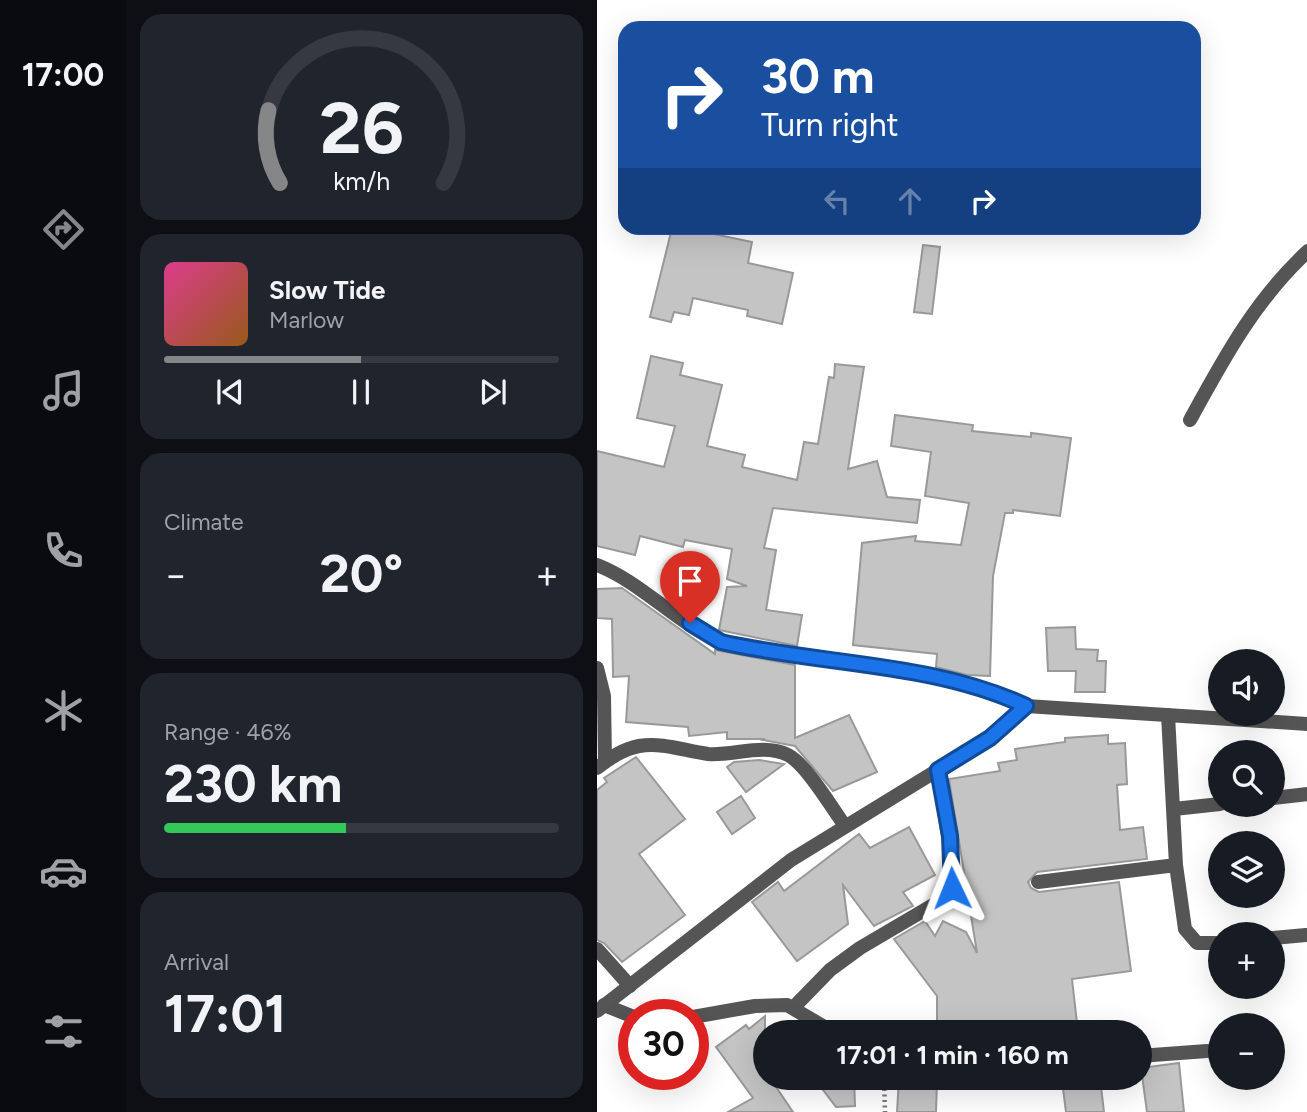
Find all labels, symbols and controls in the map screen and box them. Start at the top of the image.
text: 30 m [761,46,874,105]
icon: right [646,49,737,140]
text: 17:00 [22,56,104,94]
text: 26 [319,84,404,171]
text: Turn right [761,106,899,144]
text: km/h [333,166,390,196]
icon: left [818,182,856,220]
icon: ahead [891,182,929,220]
icon: right [964,182,1002,220]
icon: directions [39,205,88,254]
text: Slow Tide [269,274,385,306]
text: Marlow [269,306,344,334]
icon: music [39,366,88,415]
icon: previous [211,373,249,411]
icon: pause [342,373,380,411]
icon: next [474,373,512,411]
text: Climate [164,508,243,536]
icon: phone [39,526,88,575]
text: 20° [320,543,403,605]
pin [660,551,720,623]
text: − [164,552,188,598]
text: + [535,552,559,598]
icon: arrive [671,562,709,600]
map controls [1208,649,1285,1090]
button: sound [1208,649,1285,726]
icon: climate [39,686,88,735]
text: Range · 46% [164,718,292,746]
button: search [1208,740,1285,817]
text: 230 km [164,753,342,815]
button: layers [1208,831,1285,908]
icon: car [39,847,88,896]
position arrow [915,851,989,925]
button: + [1208,922,1285,999]
text: Arrival [164,948,229,976]
text: 17:01 [164,983,286,1045]
speed limit sign: 30 [618,999,709,1090]
icon: filters [39,1007,88,1056]
button: − [1208,1013,1285,1090]
text: 17:01 · 1 min · 160 m [836,1039,1069,1071]

